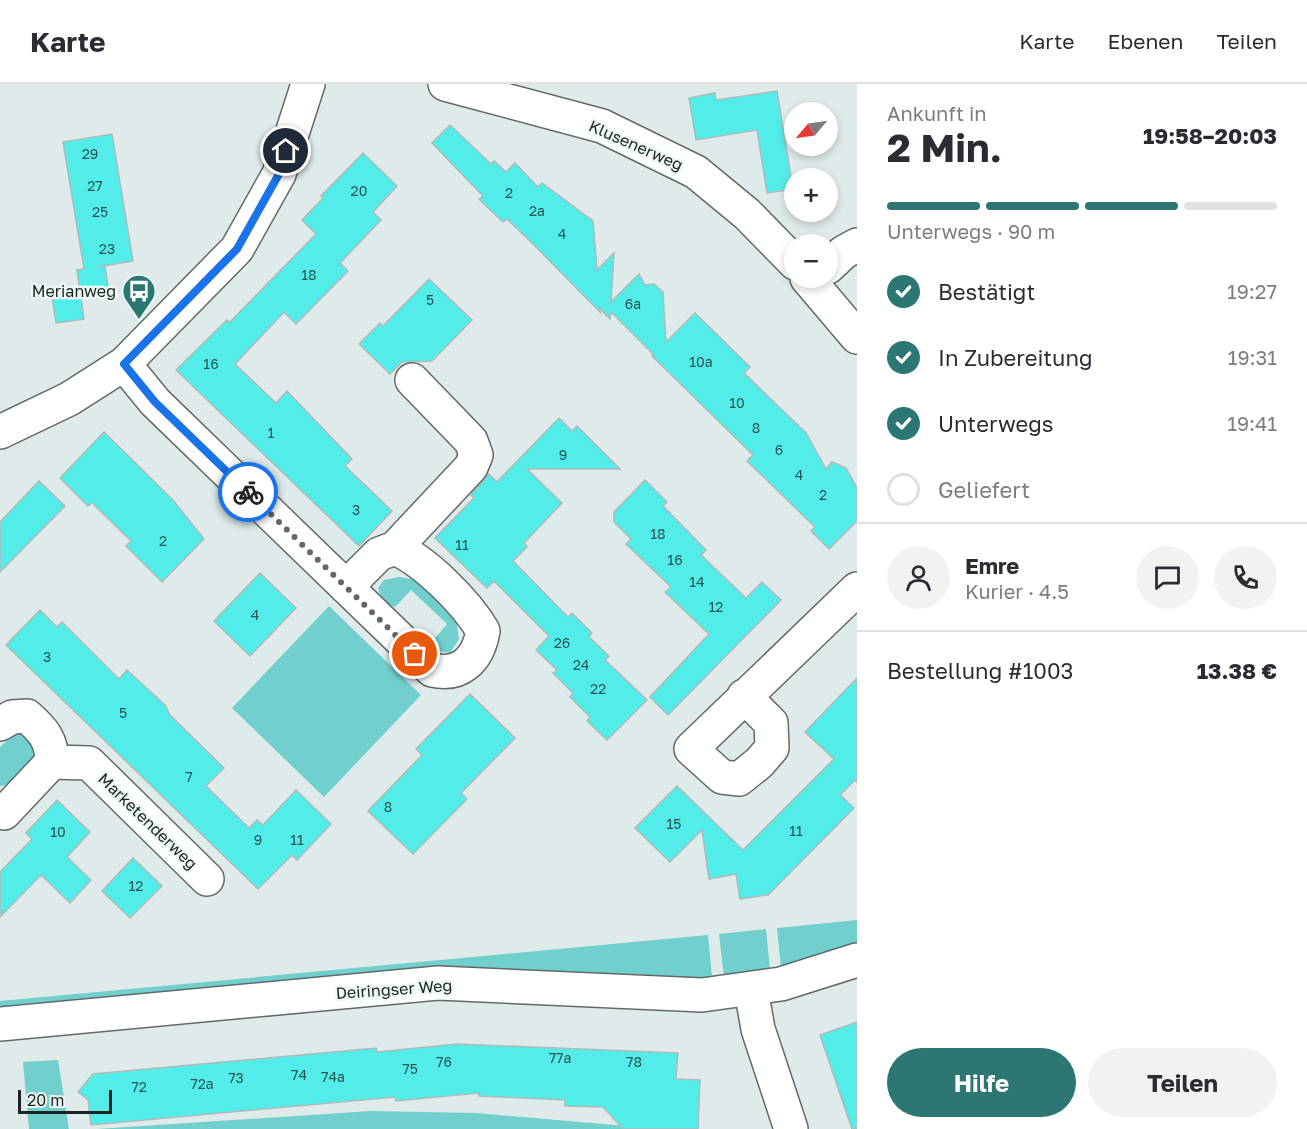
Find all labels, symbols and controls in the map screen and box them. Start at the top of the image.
text: Karte [30,25,105,58]
text: Karte [1019,28,1075,54]
text: Ebenen [1108,28,1183,54]
text: Teilen [1216,28,1277,54]
text: Ankunft in [887,101,987,125]
north arrow [784,102,838,156]
map controls [784,102,838,288]
street label: Klusenerweg [586,115,686,175]
text: 19:58–20:03 [1143,122,1277,149]
text: 2 Min. [887,124,1002,171]
pin [260,125,311,176]
icon: home [269,134,302,167]
house number: 29 [82,145,98,162]
button: + [784,168,838,222]
house number: 27 [87,177,103,194]
house number: 20 [351,182,367,199]
house number: 2 [505,184,513,201]
house number: 2a [529,202,545,219]
house number: 25 [92,203,108,220]
text: Unterwegs · 90 m [887,219,1055,243]
house number: 4 [558,225,566,242]
button: − [784,234,838,288]
house number: 23 [99,240,115,257]
house number: 18 [301,266,317,283]
bus stop icon: Merianweg [121,273,157,320]
icon: check [887,275,920,308]
text: Bestätigt [938,278,1035,305]
text: 19:27 [1227,279,1277,303]
place label: Merianweg [32,281,116,301]
house number: 5 [426,291,434,308]
house number: 6a [625,295,641,312]
icon: check [887,341,920,374]
text: In Zubereitung [938,344,1093,371]
text: 19:31 [1228,345,1277,369]
house number: 10a [689,353,713,370]
house number: 16 [203,355,219,372]
house number: 10 [729,394,745,411]
icon: check [887,407,920,440]
text: Unterwegs [938,410,1054,437]
text: 19:41 [1227,411,1277,435]
house number: 8 [752,419,760,436]
house number: 1 [268,424,275,441]
house number: 6 [775,441,783,458]
house number: 9 [559,446,567,463]
courier [218,462,278,522]
house number: 4 [795,466,803,483]
icon: bike [232,476,265,509]
text: Geliefert [938,476,1030,503]
house number: 2 [819,486,827,503]
house number: 3 [352,501,360,518]
house number: 18 [650,525,666,542]
house number: 2 [159,532,167,549]
house number: 11 [455,536,469,553]
button: person [887,546,950,609]
button: chat [1136,546,1199,609]
button: phone [1214,546,1277,609]
house number: 16 [667,551,683,568]
text: Emre [965,552,1019,579]
house number: 14 [689,573,705,590]
text: Kurier · 4.5 [965,579,1069,603]
house number: 12 [709,598,723,615]
house number: 4 [251,606,259,623]
pin [389,628,440,679]
house number: 26 [554,634,570,651]
icon: bag [398,637,431,670]
house number: 3 [43,648,51,665]
house number: 24 [573,656,589,673]
text: Bestellung #1003 [887,657,1073,684]
text: 13.38 € [1197,657,1277,684]
house number: 22 [590,680,606,697]
house number: 5 [119,704,127,721]
house number: 7 [185,768,193,785]
street label: Marketenderweg [94,769,202,873]
house number: 8 [384,798,392,815]
house number: 15 [667,815,681,832]
house number: 11 [789,822,803,839]
house number: 10 [50,823,66,840]
house number: 9 [254,831,262,848]
house number: 11 [290,831,304,848]
house number: 12 [129,877,143,894]
street label: Deiringser Weg [335,975,453,1003]
button: Hilfe [887,1048,1076,1117]
button: Teilen [1088,1048,1277,1117]
house number: 77a [549,1049,571,1066]
house number: 76 [436,1053,452,1070]
house number: 78 [626,1053,642,1070]
house number: 75 [402,1060,418,1077]
house number: 74 [291,1066,307,1083]
house number: 74a [321,1068,345,1085]
house number: 73 [228,1069,244,1086]
house number: 72a [190,1075,214,1092]
house number: 72 [131,1078,147,1095]
scale bar [18,1087,112,1114]
text: 20 m [27,1090,64,1110]

